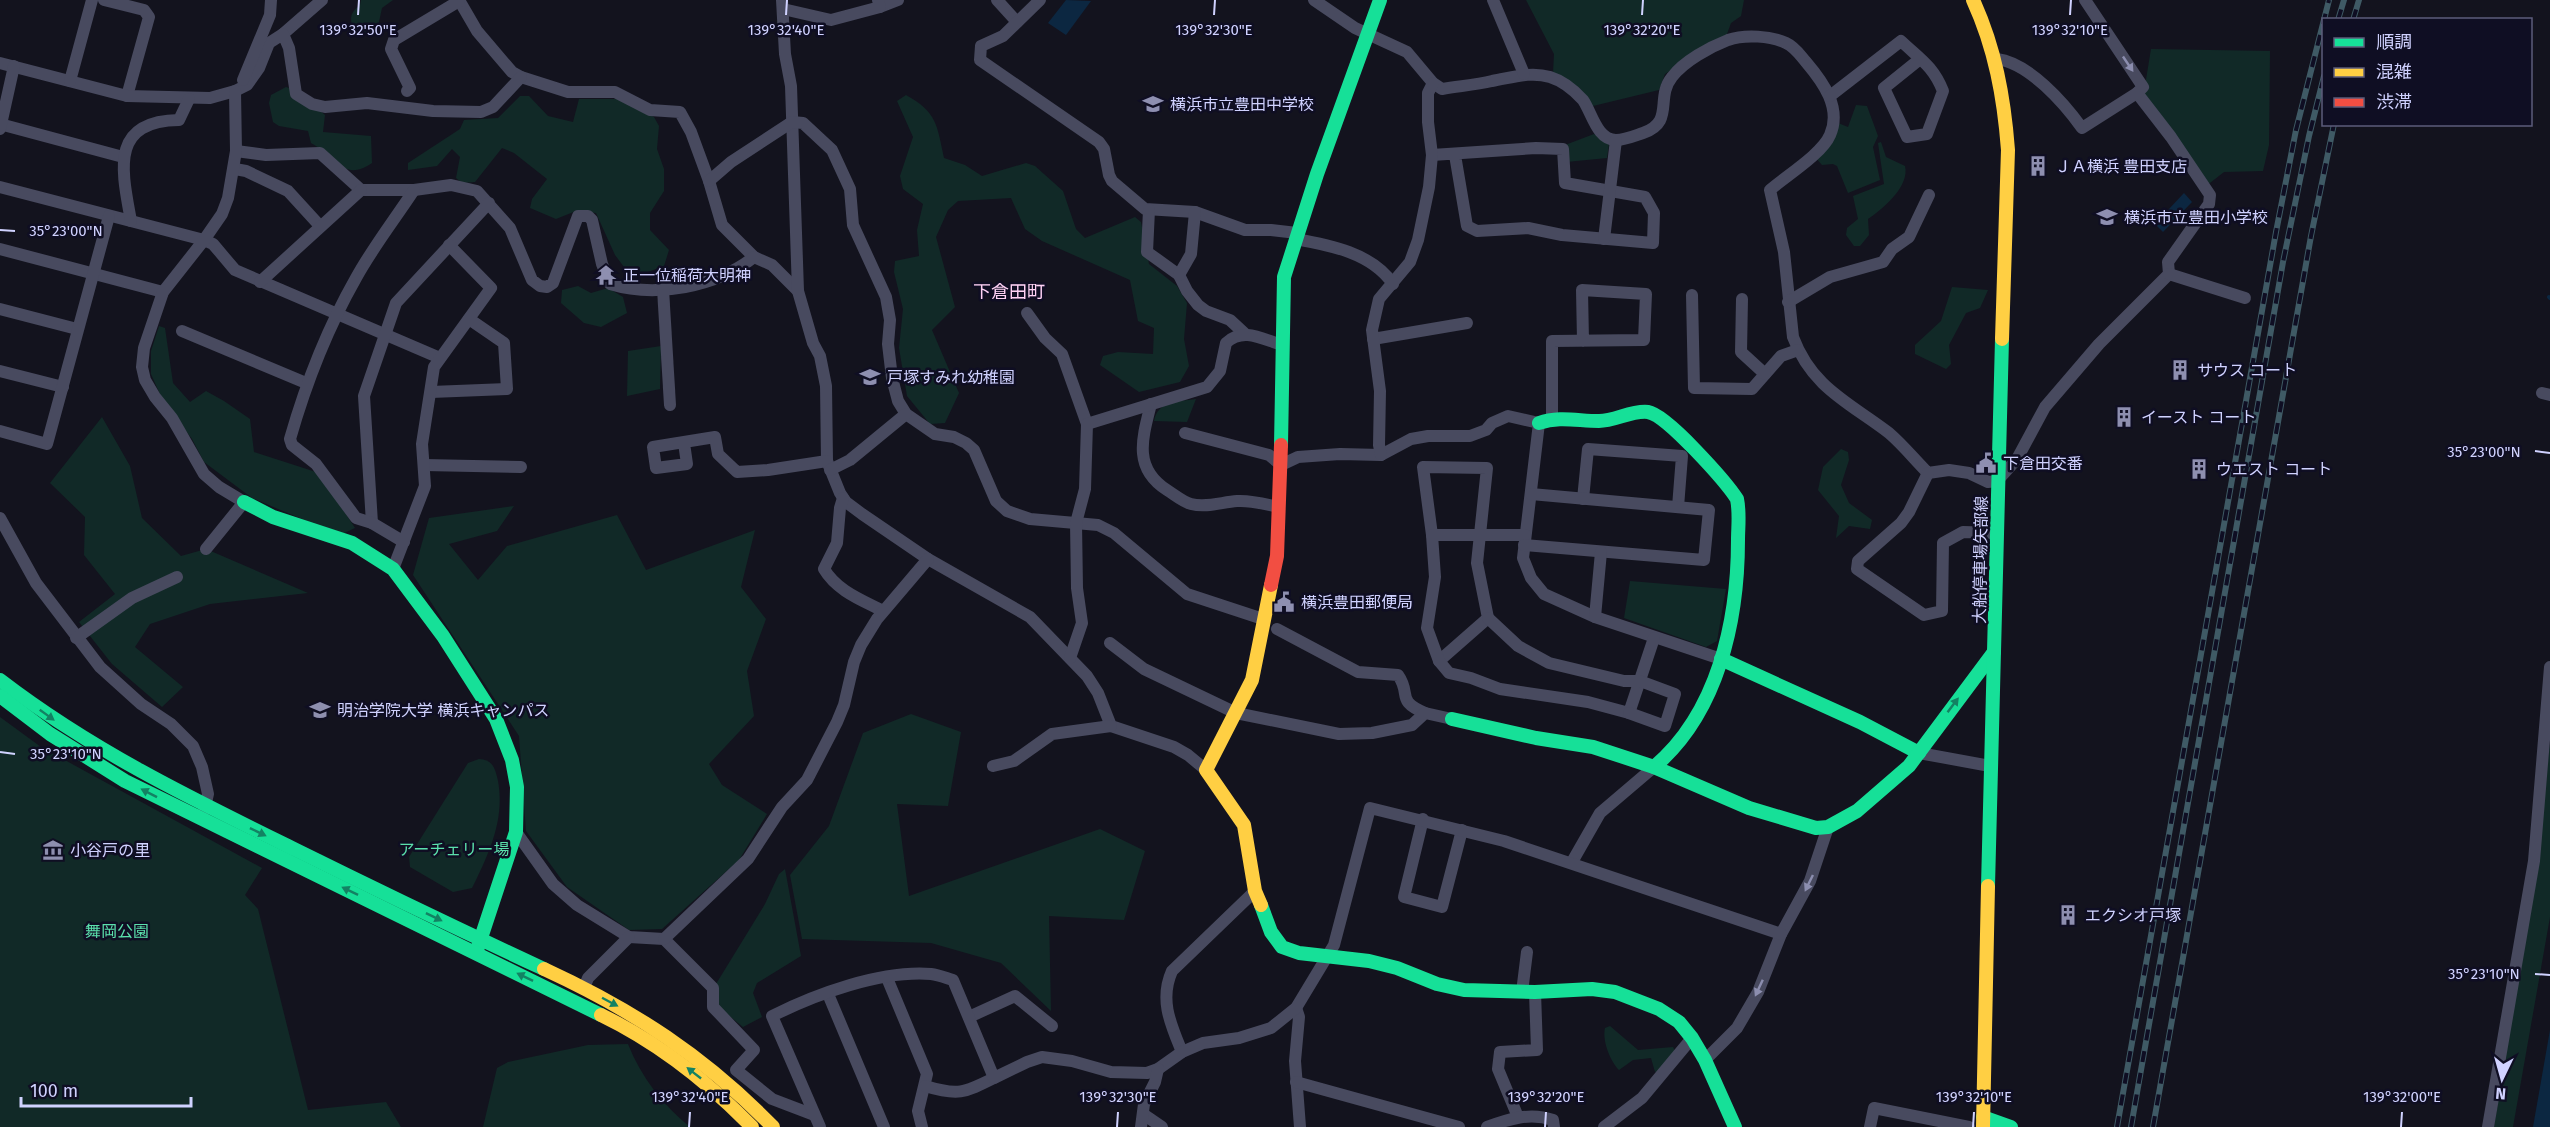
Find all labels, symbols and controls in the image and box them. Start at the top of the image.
legend [2322,18,2532,126]
text: 139°32'50"E [319,21,397,39]
text: 139°32'40"E [747,21,825,39]
text: 139°32'30"E [1175,21,1253,39]
text: 139°32'20"E [1603,21,1681,39]
text: 139°32'10"E [2032,21,2108,39]
text: 順調 [2376,31,2412,53]
one-way arrow [2122,56,2133,73]
text: 混雑 [2376,61,2412,83]
text: 渋滞 [2376,91,2412,113]
school or university icon: 横浜市立豊田中学校 [1141,92,1165,116]
place label: 横浜市立豊田中学校 [1170,95,1314,114]
building icon: ＪＡ横浜 豊田支店 [2026,154,2050,178]
place label: ＪＡ横浜 豊田支店 [2055,157,2187,176]
school or university icon: 横浜市立豊田小学校 [2095,205,2119,229]
place label: 横浜市立豊田小学校 [2124,208,2268,227]
text: 35°23'00"N [29,222,103,240]
temple icon: 正一位稲荷大明神 [594,263,618,287]
place label: 正一位稲荷大明神 [623,266,751,285]
district label: 下倉田町 [973,281,1045,303]
building icon: サウス コート [2168,358,2192,382]
place label: サウス コート [2197,361,2297,380]
school or university icon: 戸塚すみれ幼稚園 [858,365,882,389]
place label: 戸塚すみれ幼稚園 [887,368,1015,387]
building icon: イースト コート [2112,405,2136,429]
place label: イースト コート [2141,408,2256,427]
text: 35°23'00"N [2447,443,2521,461]
public building icon: 下倉田交番 [1974,451,1998,475]
place label: 下倉田交番 [2003,454,2083,473]
building icon: ウエスト コート [2187,457,2211,481]
place label: ウエスト コート [2216,460,2332,479]
street label: 大船停車場矢部線 [1970,496,1991,624]
public building icon: 横浜豊田郵便局 [1272,590,1296,614]
place label: 横浜豊田郵便局 [1301,593,1413,612]
one-way arrow [1946,697,1959,713]
school or university icon: 明治学院大学 横浜キャンパス [308,698,332,722]
place label: 明治学院大学 横浜キャンパス [337,701,549,720]
one-way arrow [39,709,55,721]
text: 35°23'10"N [30,745,102,763]
one-way arrow [140,789,158,799]
one-way arrow [250,828,267,837]
museum icon: 小谷戸の里 [41,838,65,862]
park label: アーチェリー場 [398,840,510,859]
place label: 小谷戸の里 [70,841,150,860]
one-way arrow [1804,874,1813,891]
one-way arrow [341,887,358,896]
building icon: エクシオ戸塚 [2056,903,2080,927]
place label: エクシオ戸塚 [2085,906,2181,925]
one-way arrow [425,912,443,922]
park label: 舞岡公園 [85,922,149,941]
text: 35°23'10"N [2448,965,2520,983]
one-way arrow [516,972,534,982]
one-way arrow [1754,979,1763,997]
one-way arrow [601,997,618,1006]
north arrow [2472,1049,2532,1109]
one-way arrow [686,1066,702,1079]
scale bar [21,1070,190,1108]
text: 100 m [30,1080,78,1102]
text: N [2495,1084,2507,1103]
text: 139°32'40"E [651,1088,729,1106]
text: 139°32'30"E [1079,1088,1157,1106]
text: 139°32'20"E [1507,1088,1585,1106]
text: 139°32'10"E [1936,1088,2012,1106]
text: 139°32'00"E [2363,1088,2441,1106]

